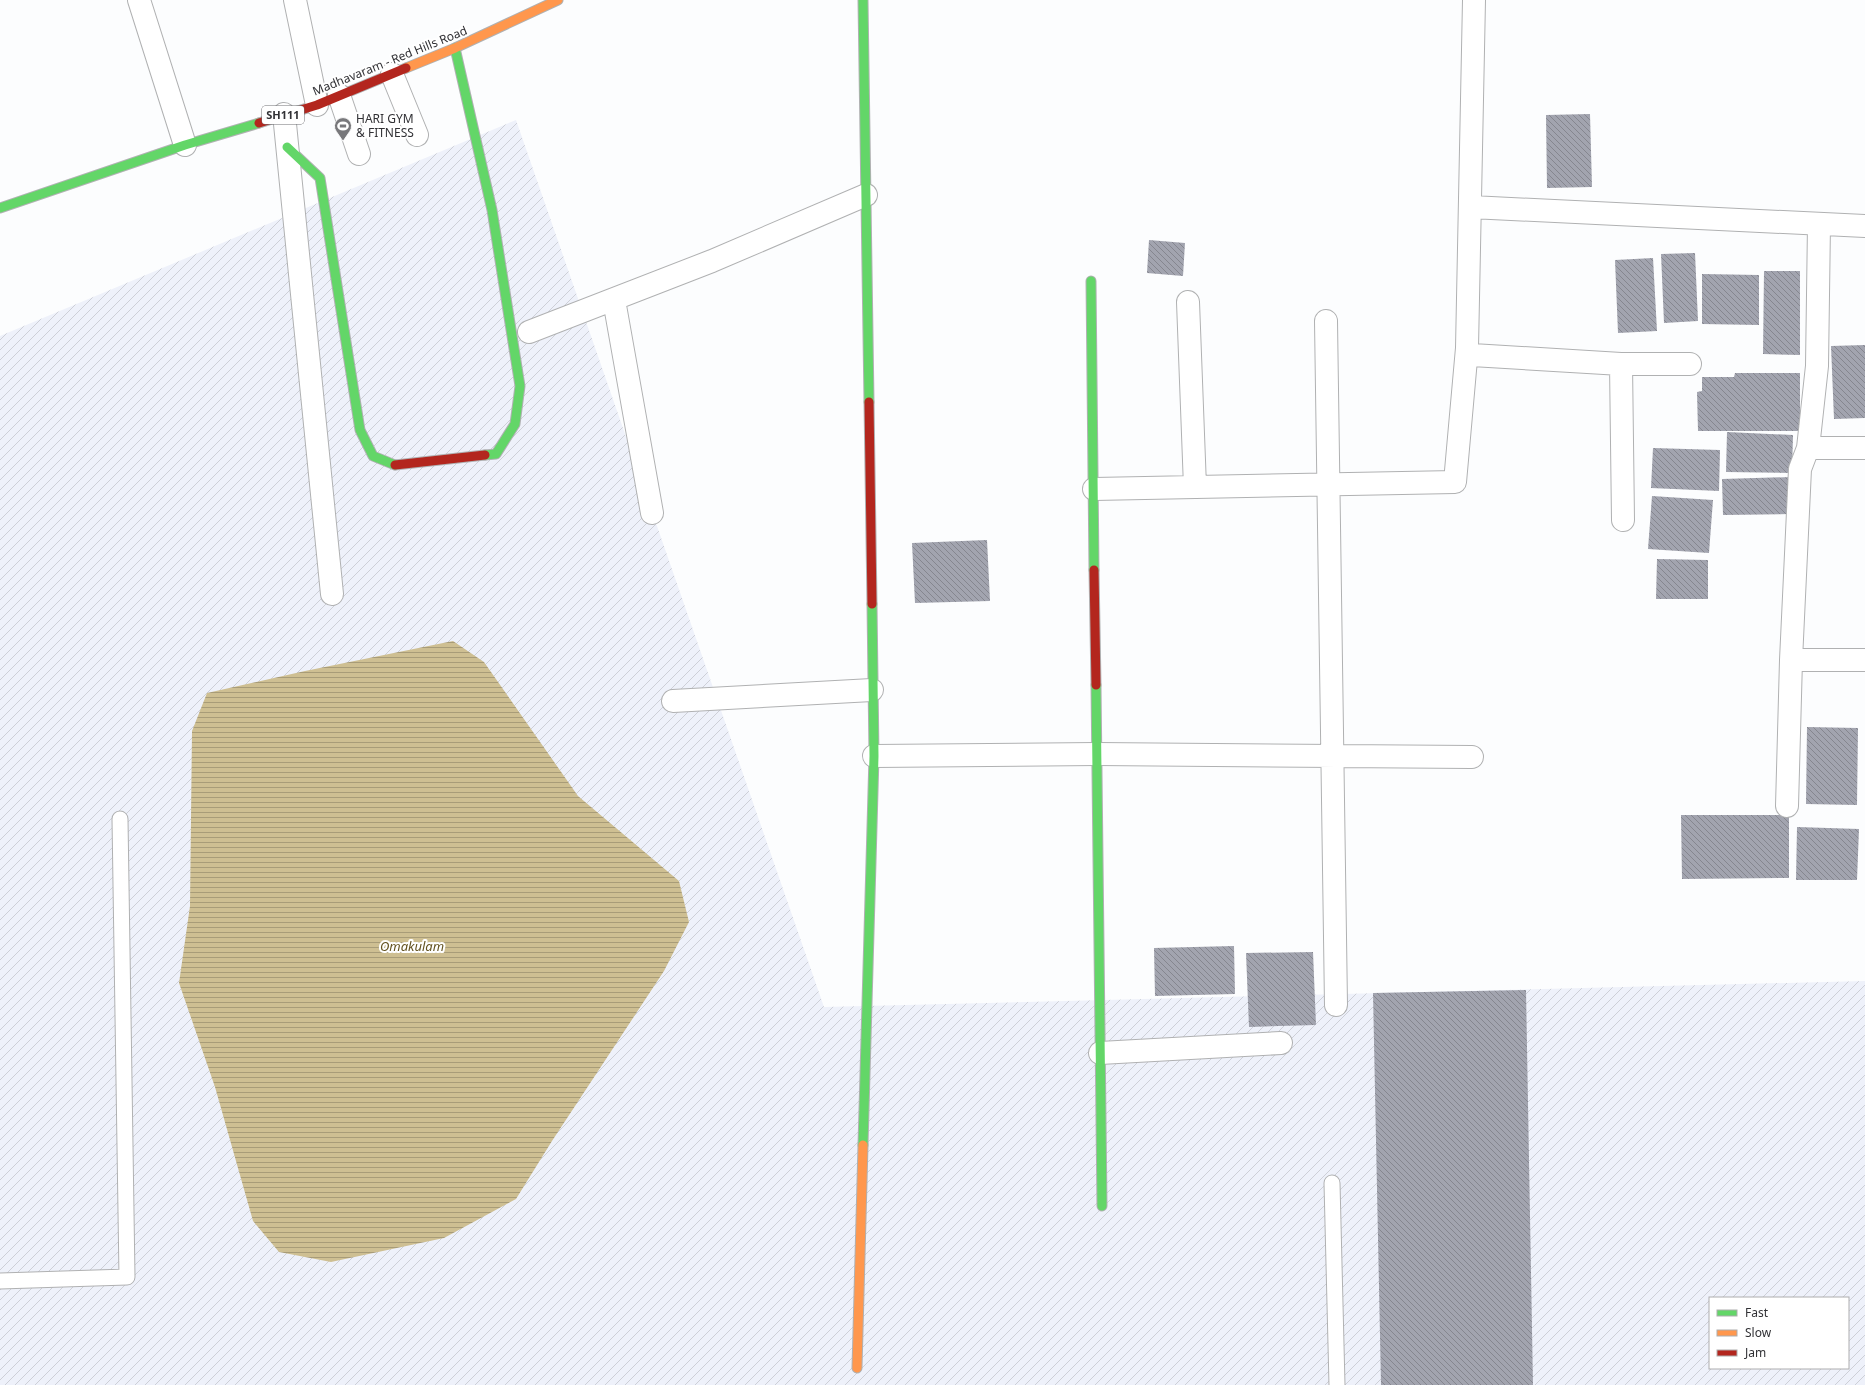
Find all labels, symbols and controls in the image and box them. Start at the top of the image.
street label: Madhavaram - Red Hills Road [310,22,470,99]
road number: SH111 [262,106,304,124]
place label: HARI GYM & FITNESS [356,110,414,141]
sports icon: HARI GYM & FITNESS [333,116,353,141]
water label: Omakulam [380,937,444,955]
legend [1709,1297,1849,1369]
text: Fast [1745,1304,1769,1321]
text: Slow [1745,1324,1772,1341]
text: Jam [1744,1344,1766,1361]

